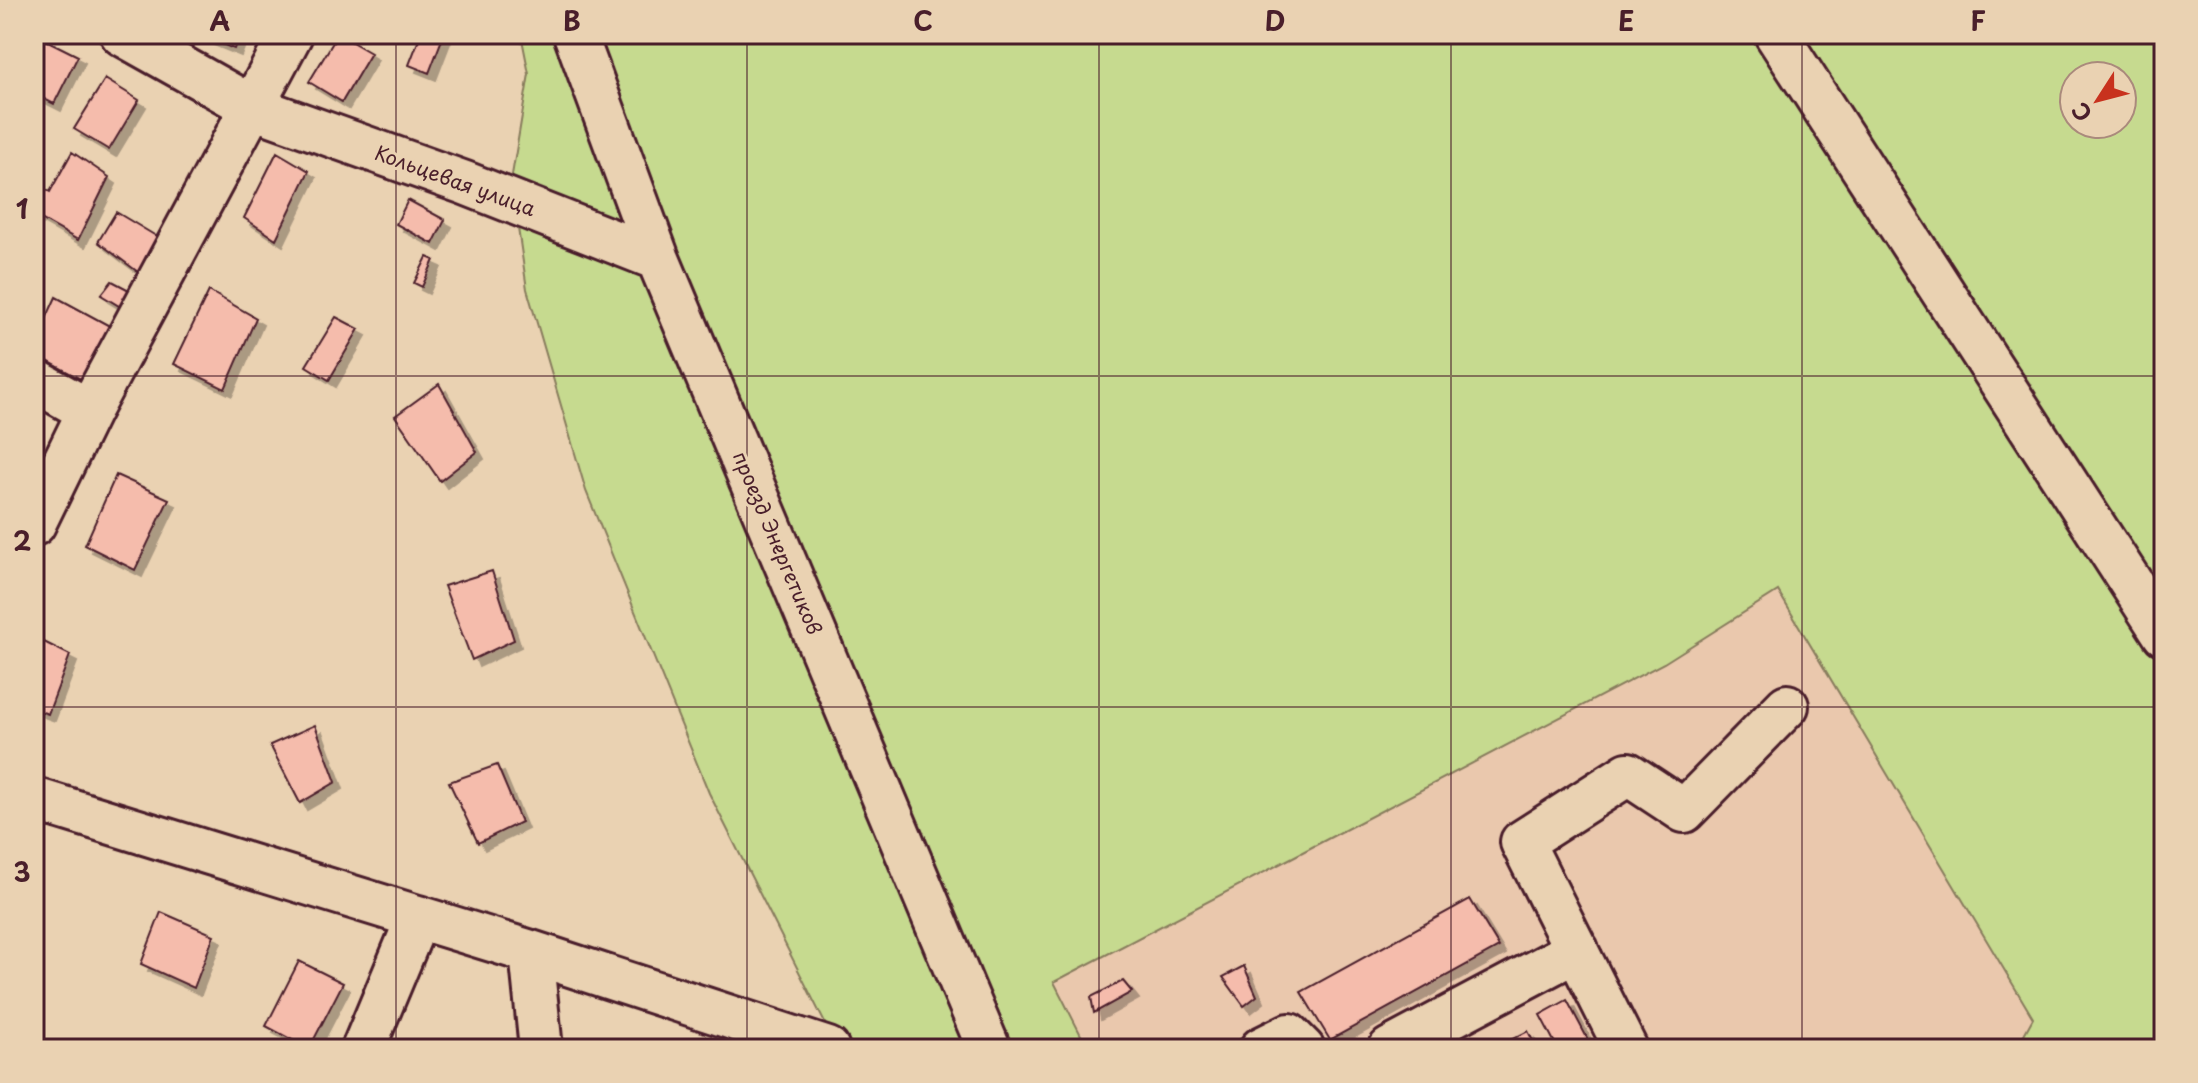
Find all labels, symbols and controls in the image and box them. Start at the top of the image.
text: A [210,1,230,40]
text: B [563,1,581,40]
text: C [913,1,933,40]
text: D [1265,1,1285,40]
text: E [1618,1,1634,40]
text: F [1970,1,1986,40]
north arrow [2058,60,2138,140]
text: С [2062,96,2099,129]
street label: Кольцевая улица [371,137,540,223]
text: 1 [16,189,28,228]
street label: проезд Энергетиков [726,446,830,639]
text: 2 [13,521,31,560]
text: 3 [13,852,31,891]

